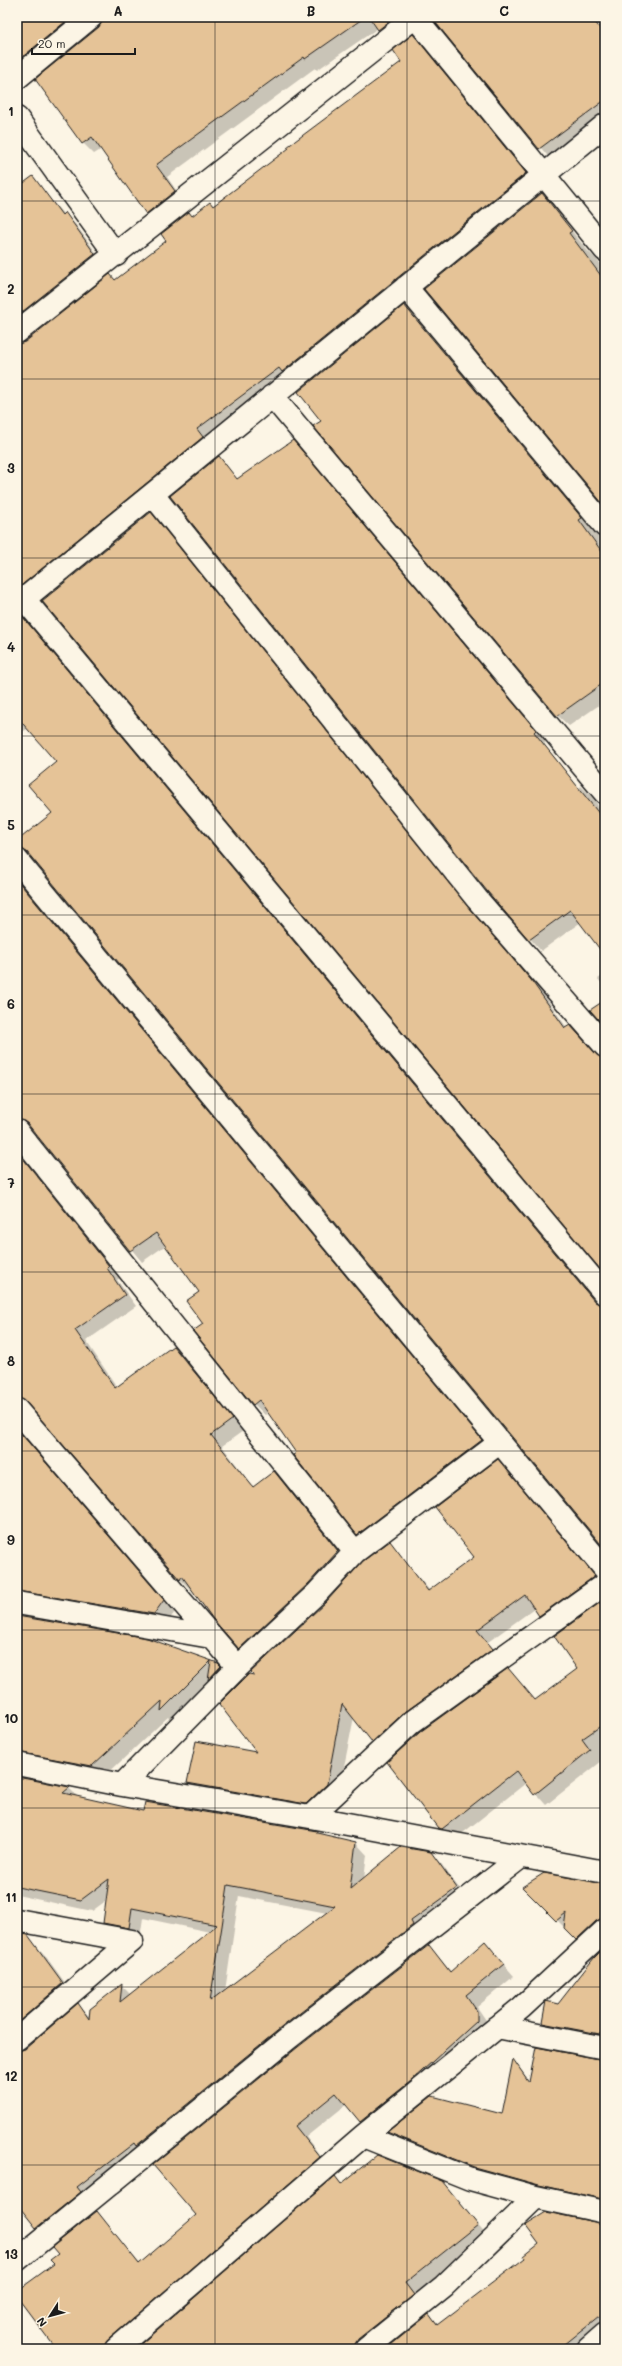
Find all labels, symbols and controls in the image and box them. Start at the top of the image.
text: A [113,2,123,19]
text: B [307,2,316,19]
text: C [499,2,509,19]
scale bar [32,30,135,56]
text: 20 m [38,35,66,51]
text: 1 [8,102,14,119]
text: 2 [7,280,15,297]
text: 3 [7,459,15,476]
text: 4 [7,638,15,655]
text: 5 [7,816,15,833]
text: 6 [7,995,15,1012]
text: 7 [7,1174,15,1191]
text: 8 [7,1352,15,1369]
text: 9 [7,1531,15,1548]
text: 10 [4,1709,18,1726]
text: 11 [5,1888,17,1905]
text: 12 [4,2067,18,2084]
text: 13 [4,2245,18,2262]
north arrow [30,2296,70,2336]
text: N [33,2314,50,2330]

